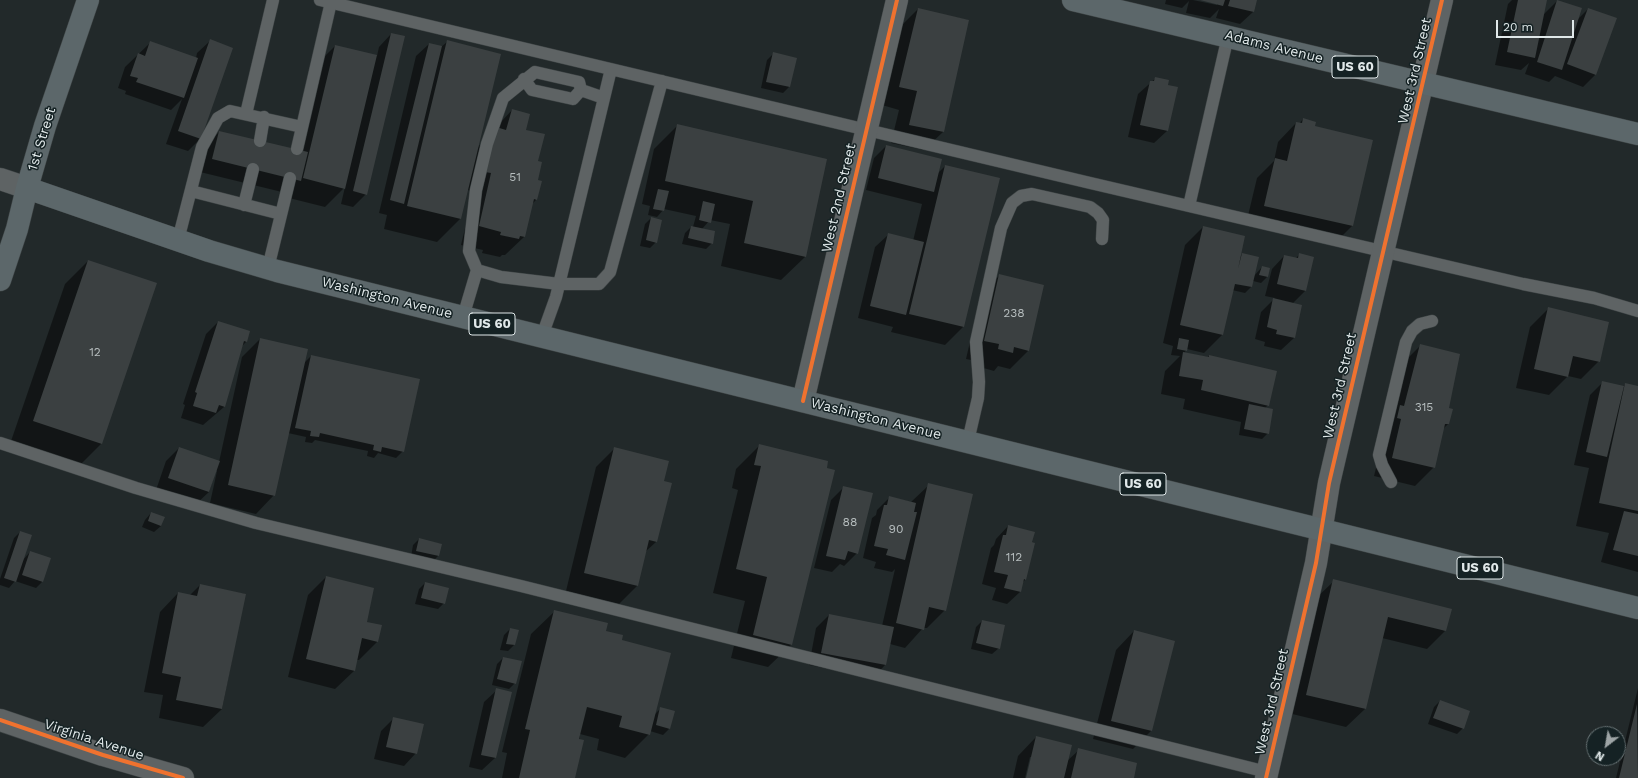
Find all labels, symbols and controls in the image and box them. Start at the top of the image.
scale bar [1498,12,1576,38]
street label: West 3rd Street [1395,16,1435,126]
text: 20 m [1503,20,1533,34]
street label: Adams Avenue [1223,27,1325,67]
road number: US 60 [1332,56,1378,78]
street label: 1st Street [24,105,60,173]
street label: West 2nd Street [818,142,860,254]
house number: 51 [509,170,521,184]
street label: Washington Avenue [320,274,454,322]
house number: 238 [1003,306,1025,320]
road number: US 60 [469,313,515,335]
street label: West 3rd Street [1320,331,1360,441]
house number: 12 [89,345,101,359]
street label: Washington Avenue [809,395,943,443]
house number: 315 [1415,400,1433,414]
road number: US 60 [1120,473,1166,495]
house number: 88 [843,515,857,529]
house number: 90 [889,522,903,536]
house number: 112 [1006,550,1022,564]
road number: US 60 [1457,557,1503,579]
street label: West 3rd Street [1252,647,1292,757]
street label: Virginia Avenue [42,716,146,764]
north arrow [1586,726,1626,766]
text: N [1593,748,1607,764]

